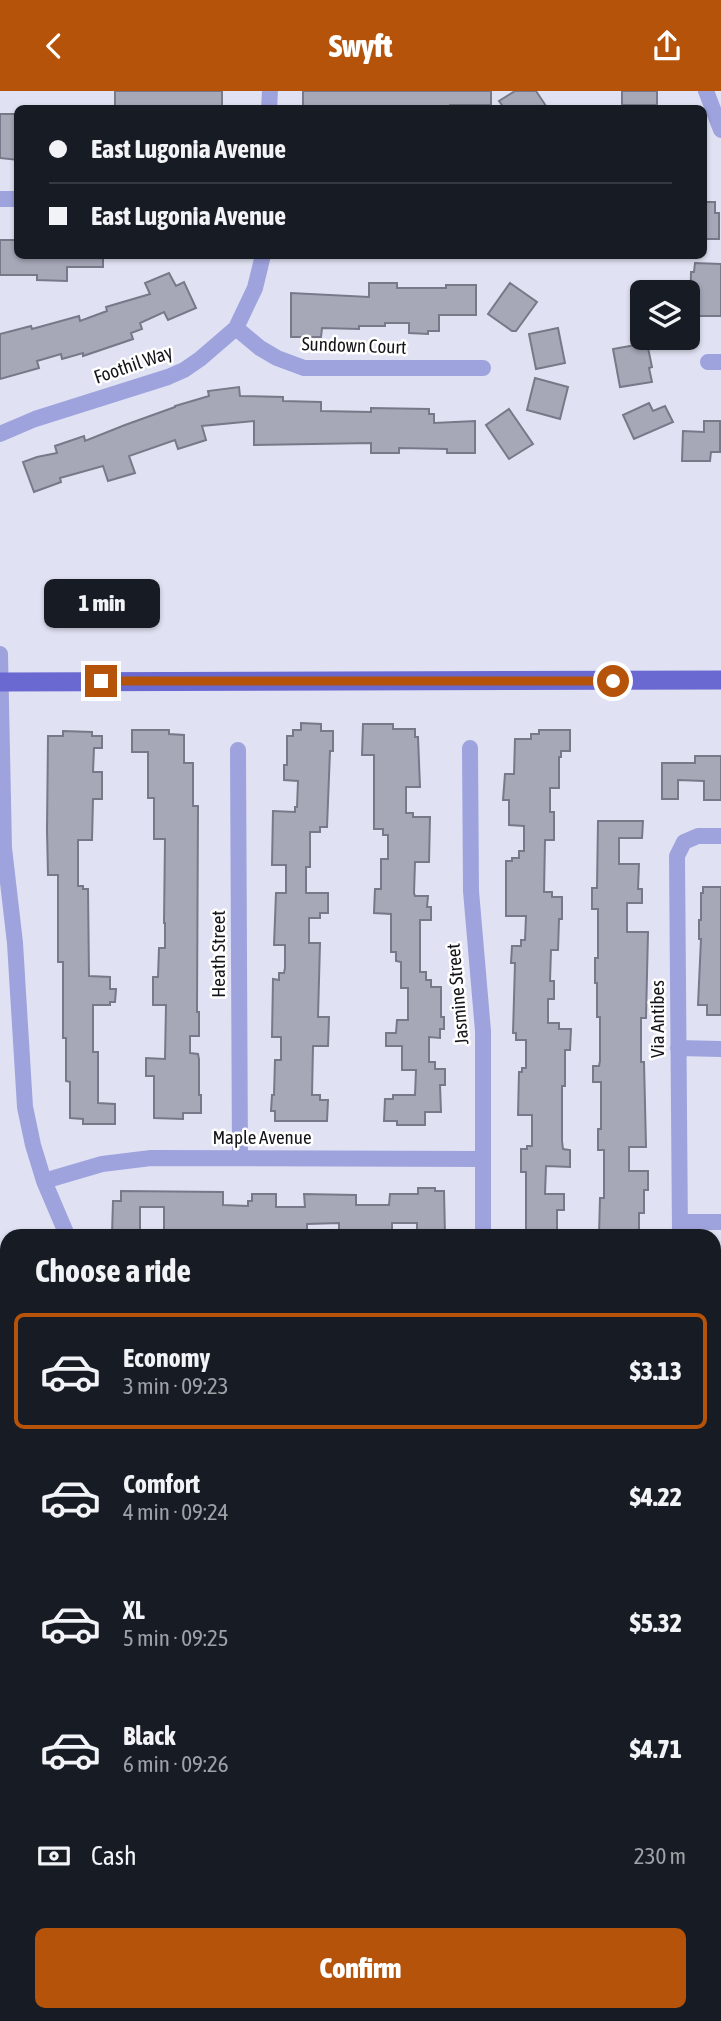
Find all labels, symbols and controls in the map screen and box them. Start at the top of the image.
icon: back [35,27,73,65]
text: Swyft [329,27,392,64]
icon: share [648,27,686,65]
text: East Lugonia Avenue [91,134,286,164]
text: East Lugonia Avenue [91,201,286,231]
map controls [630,280,700,350]
button: layers [630,280,700,350]
street label: Sundown Court [301,332,407,358]
street label: Foothil Way [91,340,175,388]
callout: 1 min [43,580,159,629]
text: 1 min [79,590,125,616]
route end [85,665,117,697]
route start [597,665,629,697]
street label: Heath Street [207,910,229,998]
street label: Jasmine Street [442,942,472,1046]
street label: Via Antibes [646,980,668,1058]
street label: Maple Avenue [212,1126,312,1148]
text: Choose a ride [35,1252,191,1289]
icon: car [39,1340,102,1403]
text: Economy [123,1343,210,1373]
text: $3.13 [630,1356,682,1386]
text: 3 min · 09:23 [123,1373,229,1399]
icon: car [39,1466,102,1529]
text: Comfort [123,1469,200,1499]
text: $4.22 [630,1482,682,1512]
text: 4 min · 09:24 [123,1499,229,1525]
icon: car [39,1592,102,1655]
text: XL [123,1595,145,1625]
text: $5.32 [630,1608,682,1638]
text: 5 min · 09:25 [123,1625,229,1651]
icon: car [39,1718,102,1781]
text: Black [123,1721,175,1751]
text: $4.71 [630,1734,682,1764]
text: 6 min · 09:26 [123,1751,229,1777]
icon: cash [35,1837,73,1875]
text: Cash [91,1841,137,1871]
text: 230 m [634,1843,686,1869]
button: Confirm [35,1928,686,2008]

